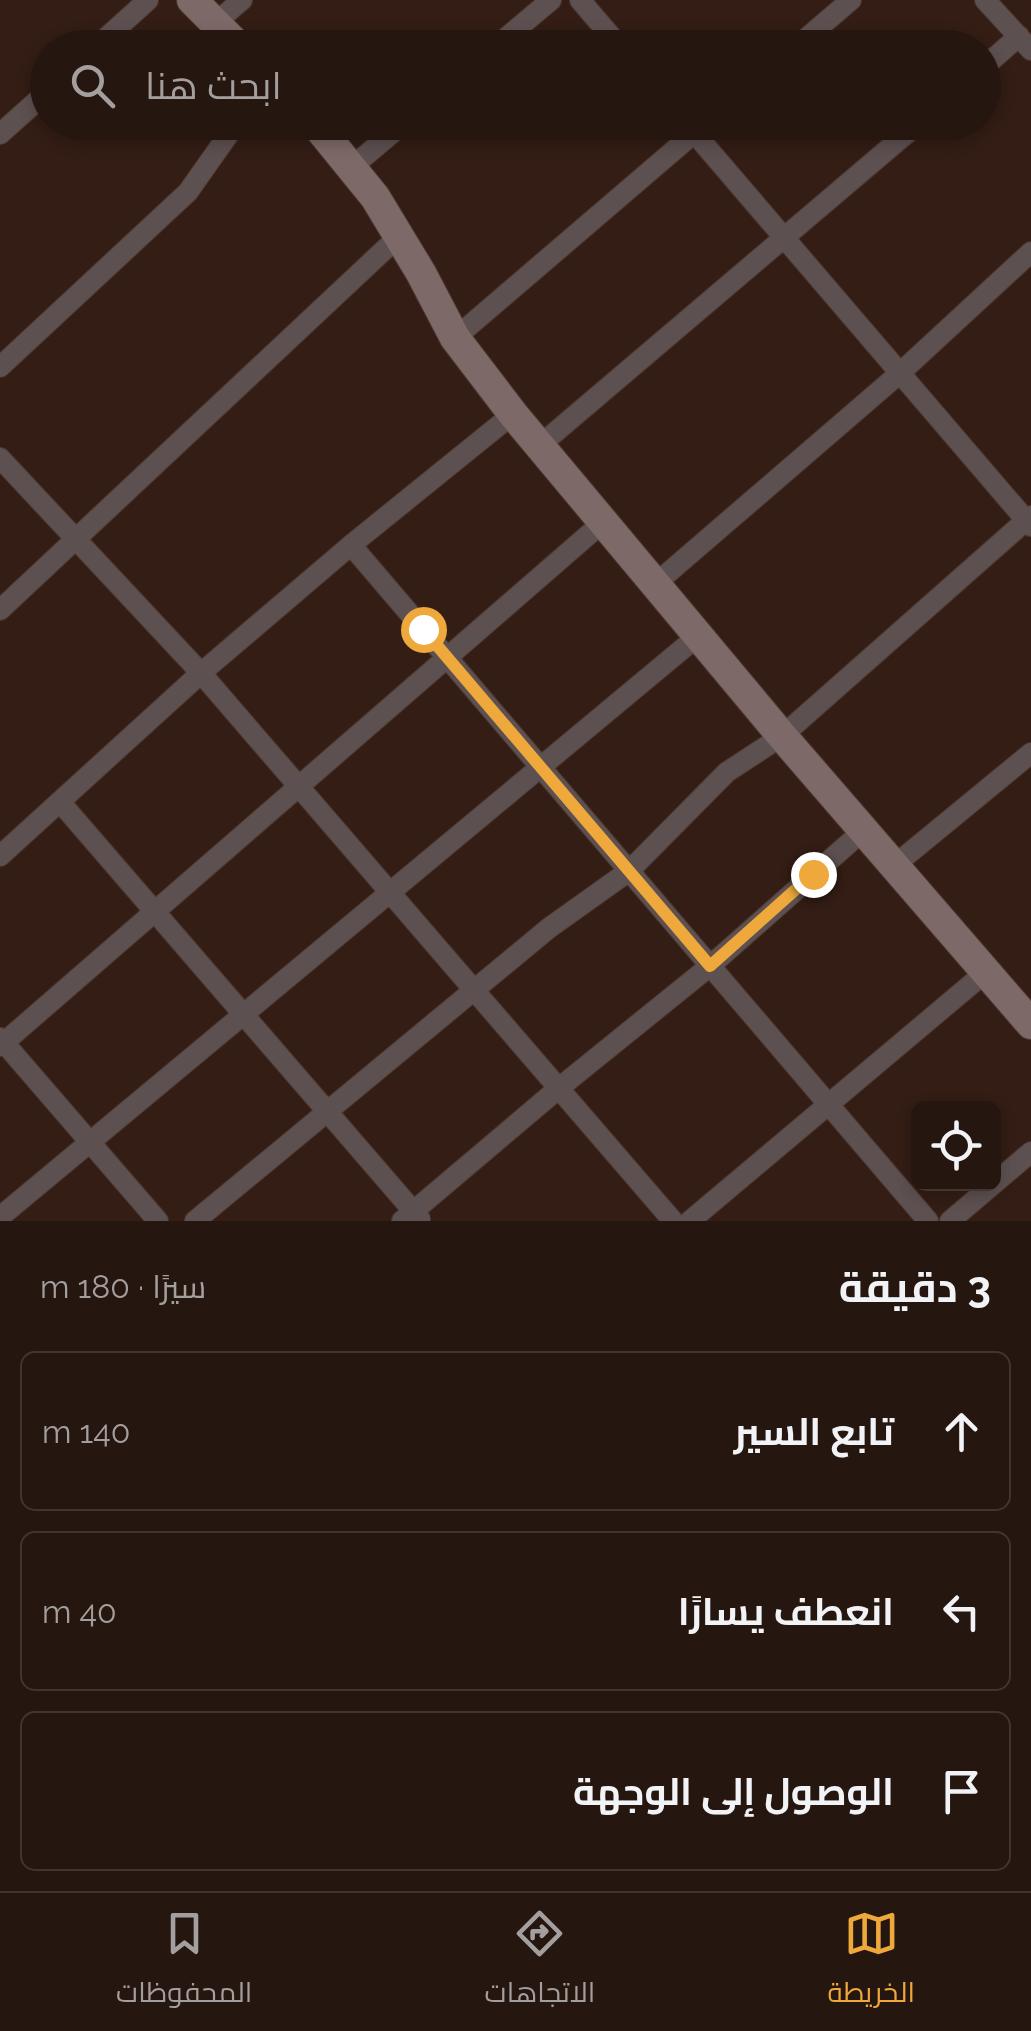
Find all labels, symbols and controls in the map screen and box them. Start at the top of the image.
search box [30,30,1001,140]
icon: search [65,58,120,113]
text: ابحث هنا [145,63,282,108]
route start [401,607,447,653]
route end [791,852,837,898]
map controls [911,1101,1001,1191]
button: locate [911,1101,1001,1191]
text: 3 دقيقة [839,1263,991,1312]
text: سيرًا · 180 m [40,1268,206,1305]
icon: ahead [934,1404,989,1459]
text: تابع السير [734,1409,894,1454]
text: 140 m [42,1413,130,1450]
icon: left [934,1584,989,1639]
text: انعطف يسارًا [678,1589,894,1634]
text: 40 m [42,1593,117,1630]
icon: arrive [934,1764,989,1819]
text: الوصول إلى الوجهة [573,1769,894,1814]
tab: المحفوظات [116,1906,252,2018]
tab: الاتجاهات [485,1906,595,2018]
tab: الخريطة [828,1906,915,2018]

